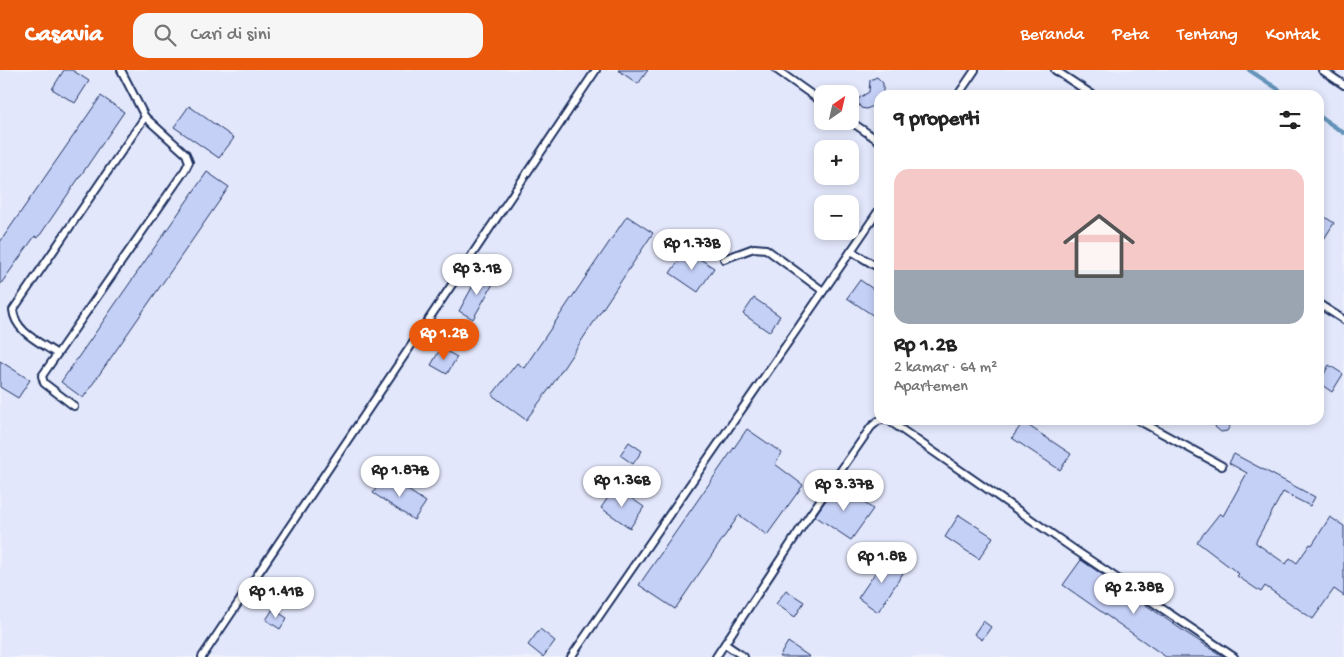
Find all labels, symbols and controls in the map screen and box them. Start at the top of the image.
search box [133,13,483,58]
text: Casavia [25,21,103,50]
icon: search [151,21,179,49]
text: Cari di sini [191,24,271,47]
text: Beranda [1020,25,1084,46]
text: Peta [1112,25,1149,46]
text: Tentang [1177,25,1238,46]
text: Kontak [1266,25,1319,46]
north arrow [814,85,859,130]
map controls [814,85,859,240]
icon: filters [1276,106,1304,134]
text: 9 properti [894,108,980,133]
button: + [814,140,859,185]
button: − [814,195,859,240]
icon: home [1054,201,1144,291]
pin: Rp 1.73B [640,228,744,271]
text: Rp 1.73B [664,235,720,254]
pin: Rp 3.1B [431,254,523,296]
text: Rp 3.1B [453,260,501,279]
pin: Rp 1.2B [398,318,490,361]
text: Rp 1.2B [420,325,468,344]
text: Rp 1.2B [894,334,956,359]
text: 2 kamar · 64 m² [894,359,997,378]
text: Apartemen [894,378,968,397]
pin: Rp 1.87B [348,456,452,498]
text: Rp 1.87B [372,462,428,481]
pin: Rp 1.36B [570,466,674,508]
pin: Rp 3.37B [792,470,896,512]
text: Rp 1.36B [594,472,650,491]
text: Rp 3.37B [815,476,873,495]
pin: Rp 1.8B [836,542,928,584]
text: Rp 1.8B [858,548,906,567]
pin: Rp 2.38B [1082,572,1186,615]
pin: Rp 1.41B [224,576,328,619]
text: Rp 2.38B [1105,579,1163,598]
text: Rp 1.41B [249,583,303,602]

